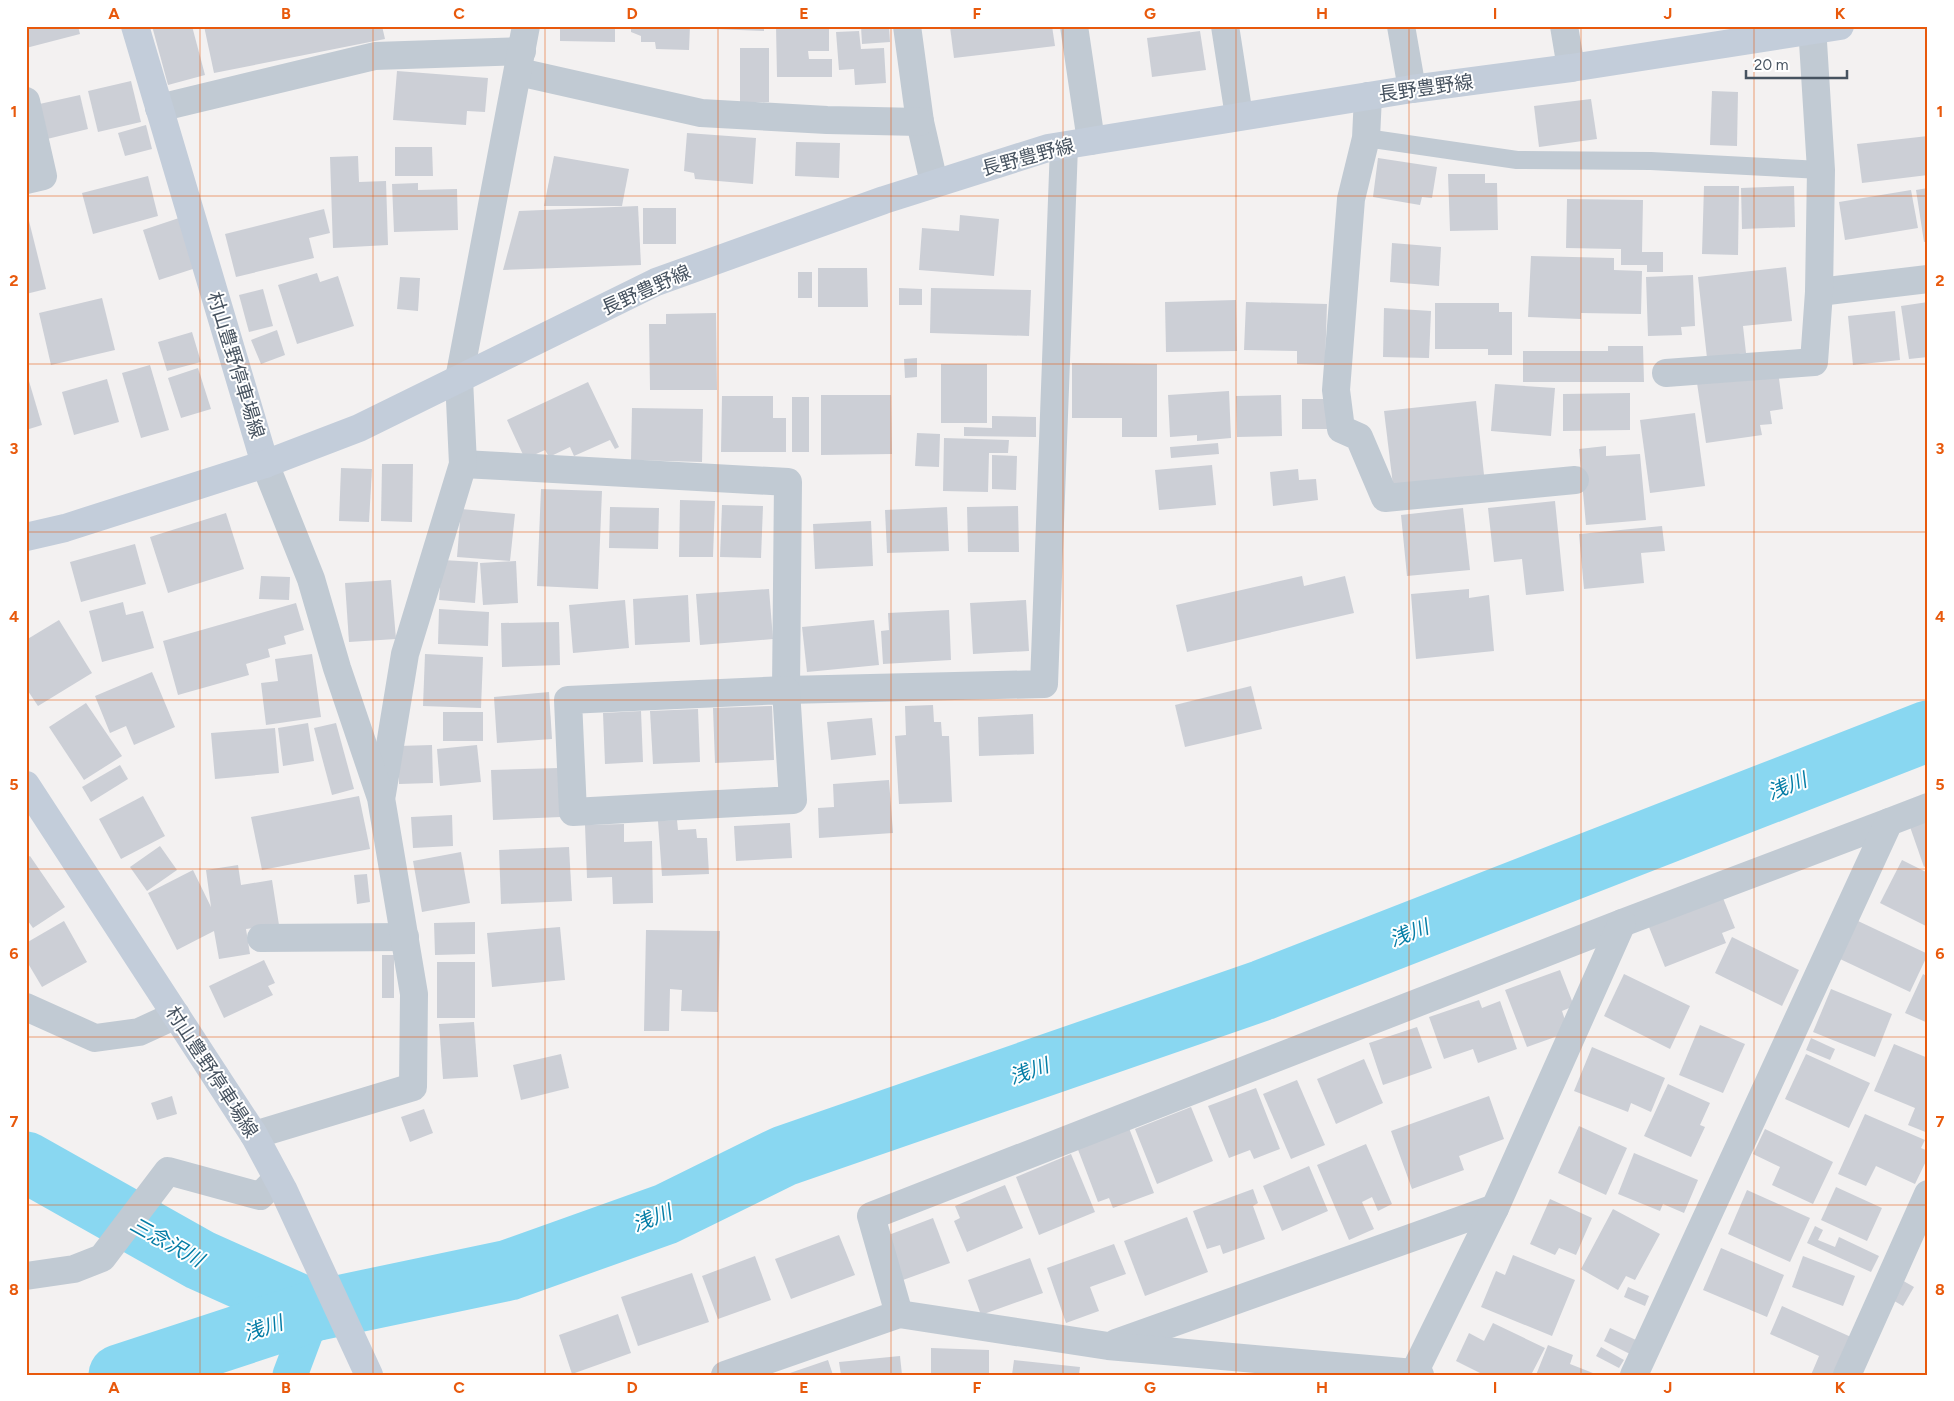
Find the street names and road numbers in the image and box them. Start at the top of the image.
street label: 長野豊野線 [1377,70,1475,106]
street label: 長野豊野線 [979,134,1077,180]
street label: 長野豊野線 [598,260,694,320]
street label: 村山豊野停車場線 [203,289,269,441]
street label: 村山豊野停車場線 [161,1002,263,1142]

